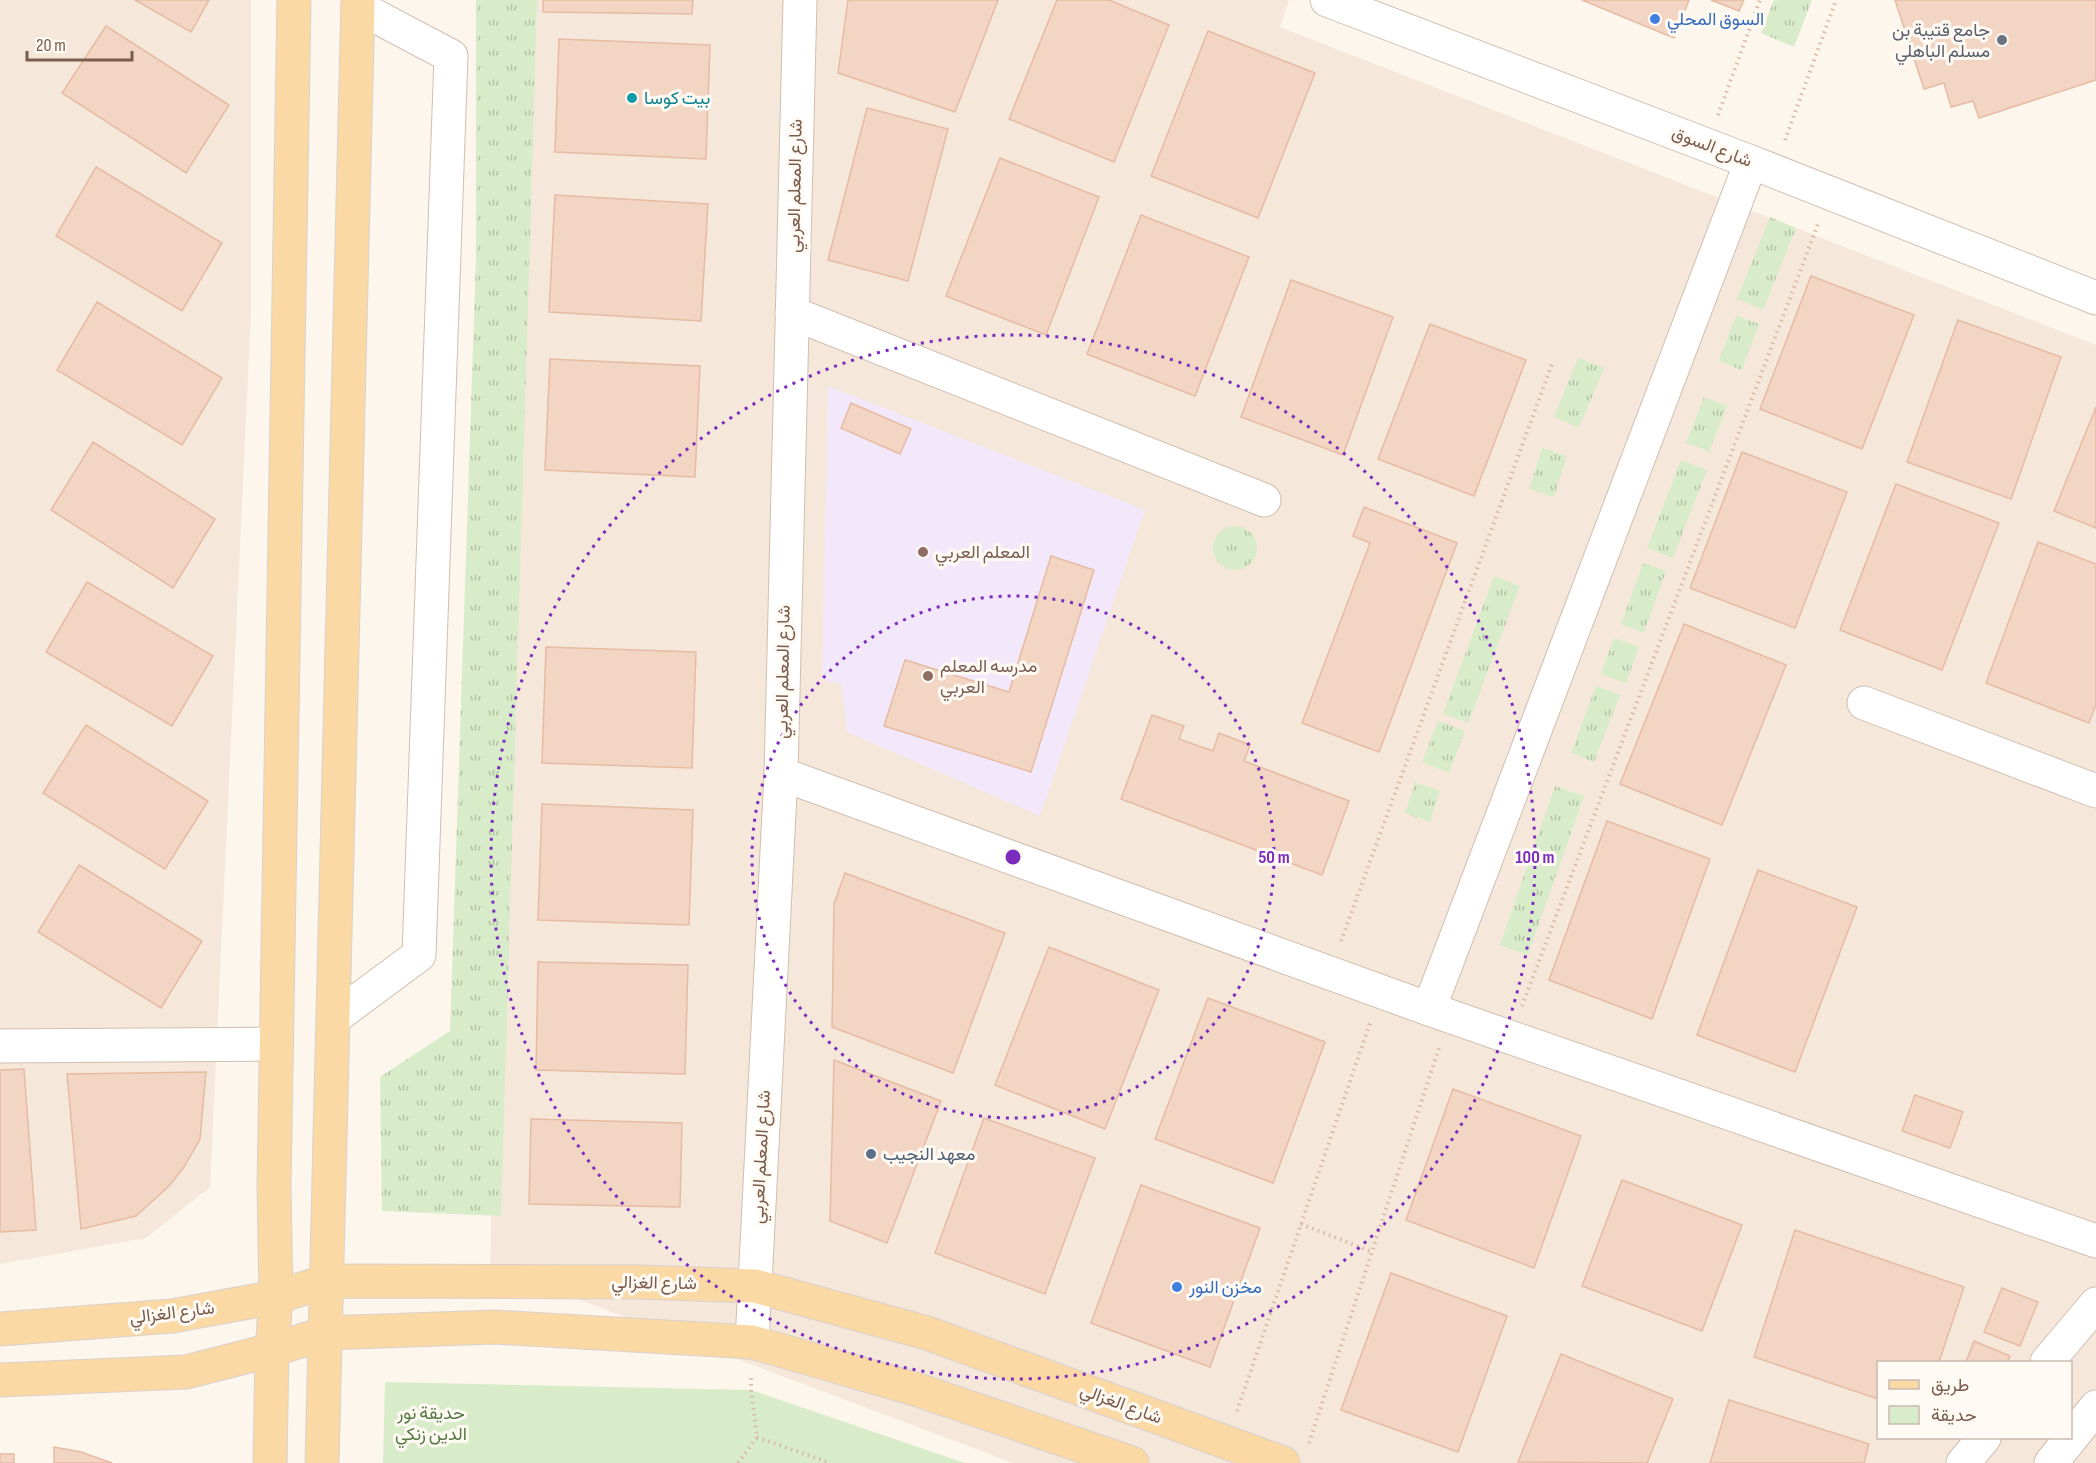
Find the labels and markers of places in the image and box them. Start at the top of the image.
place label: السوق المحلي [1667,9,1764,34]
marker: السوق المحلي [1648,12,1662,26]
place label: جامع قتيبة بن مسلم الباهلي [1892,20,1990,66]
marker: جامع قتيبة بن مسلم الباهلي [1995,33,2009,47]
place label: بيت كوسا [644,88,710,109]
marker: بيت كوسا [625,91,639,105]
place label: المعلم العربي [935,542,1030,567]
marker: المعلم العربي [916,545,930,559]
place label: مدرسه المعلم العربي [940,656,1037,702]
marker: مدرسه المعلم العربي [921,669,935,683]
centre of rings [1003,847,1023,867]
place label: معهد النجيب [883,1144,975,1165]
marker: معهد النجيب [864,1147,878,1161]
place label: مخزن النور [1188,1277,1262,1298]
marker: مخزن النور [1170,1280,1184,1294]

